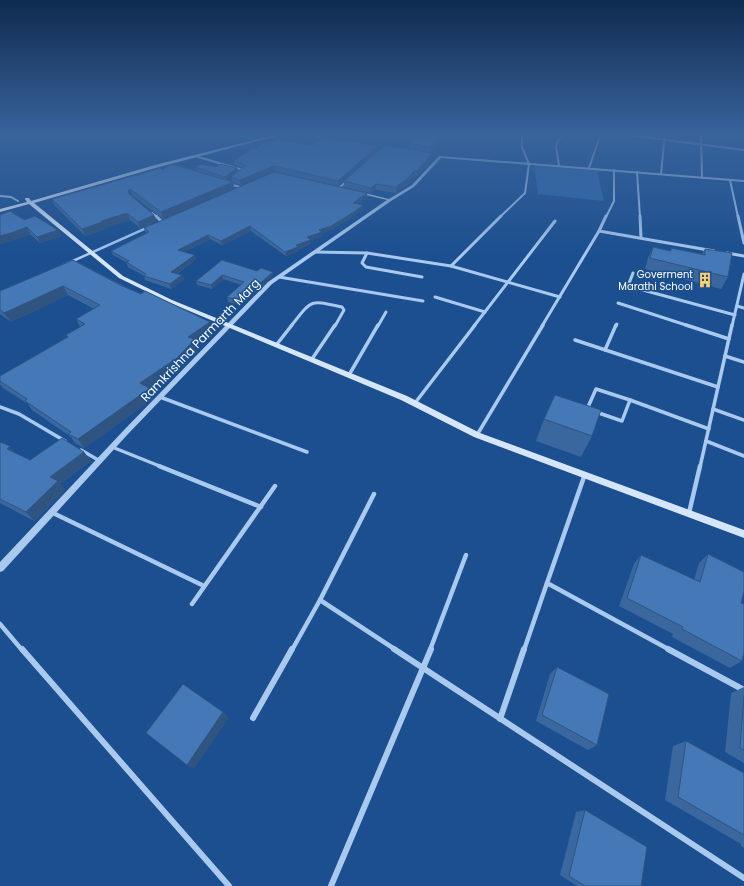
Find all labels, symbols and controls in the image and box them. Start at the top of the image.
place label: Goverment Marathi School [618,267,693,294]
building icon: Goverment Marathi School [696,271,714,289]
street label: Ramkrishna Parmarth Marg [137,275,263,405]

